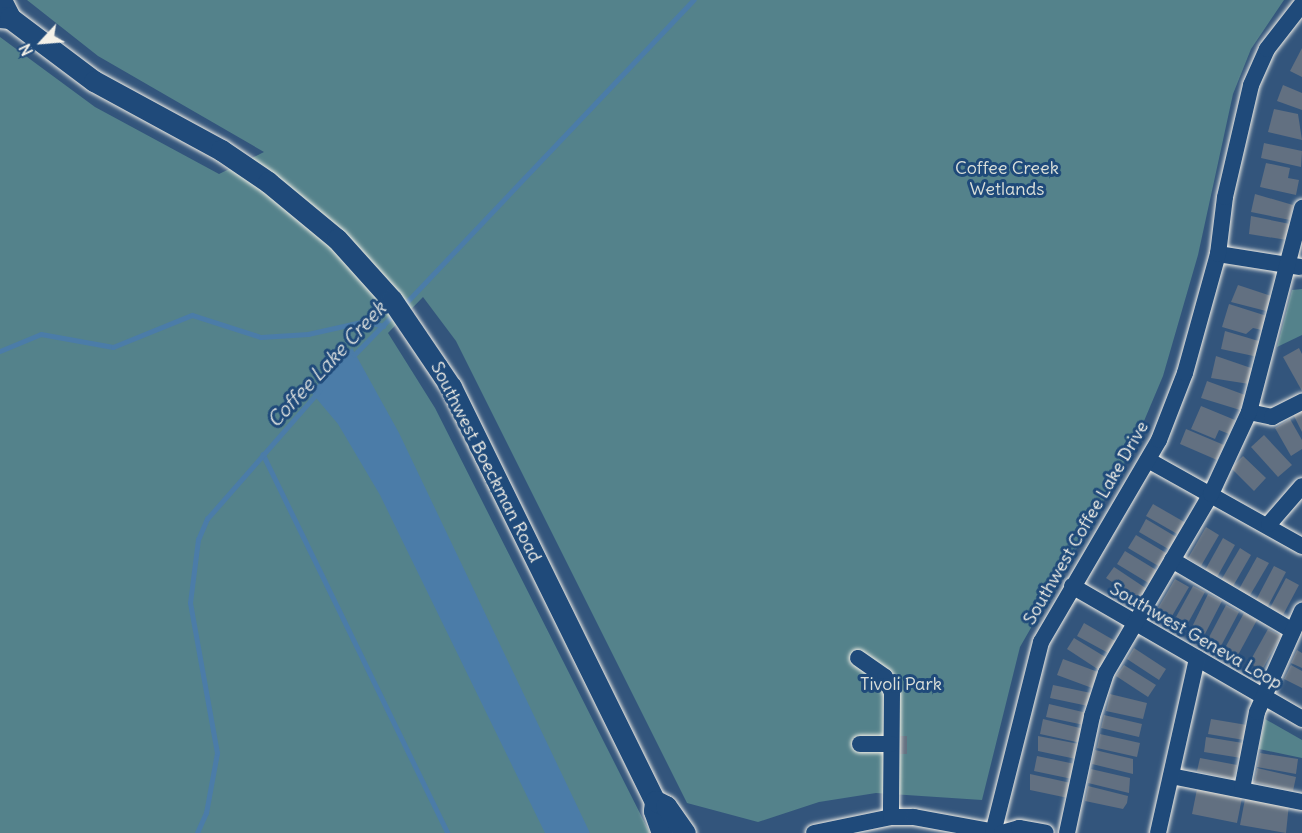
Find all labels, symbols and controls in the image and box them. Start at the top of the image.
north arrow [12,12,72,72]
text: N [14,41,37,59]
park label: Coffee Creek Wetlands [955,158,1059,201]
water label: Coffee Lake Creek [262,296,390,432]
street label: Southwest Boeckman Road [426,358,546,566]
street label: Southwest Coffee Lake Drive [1019,417,1153,629]
street label: Southwest Geneva Loop [1106,578,1286,694]
park label: Tivoli Park [860,673,942,695]

